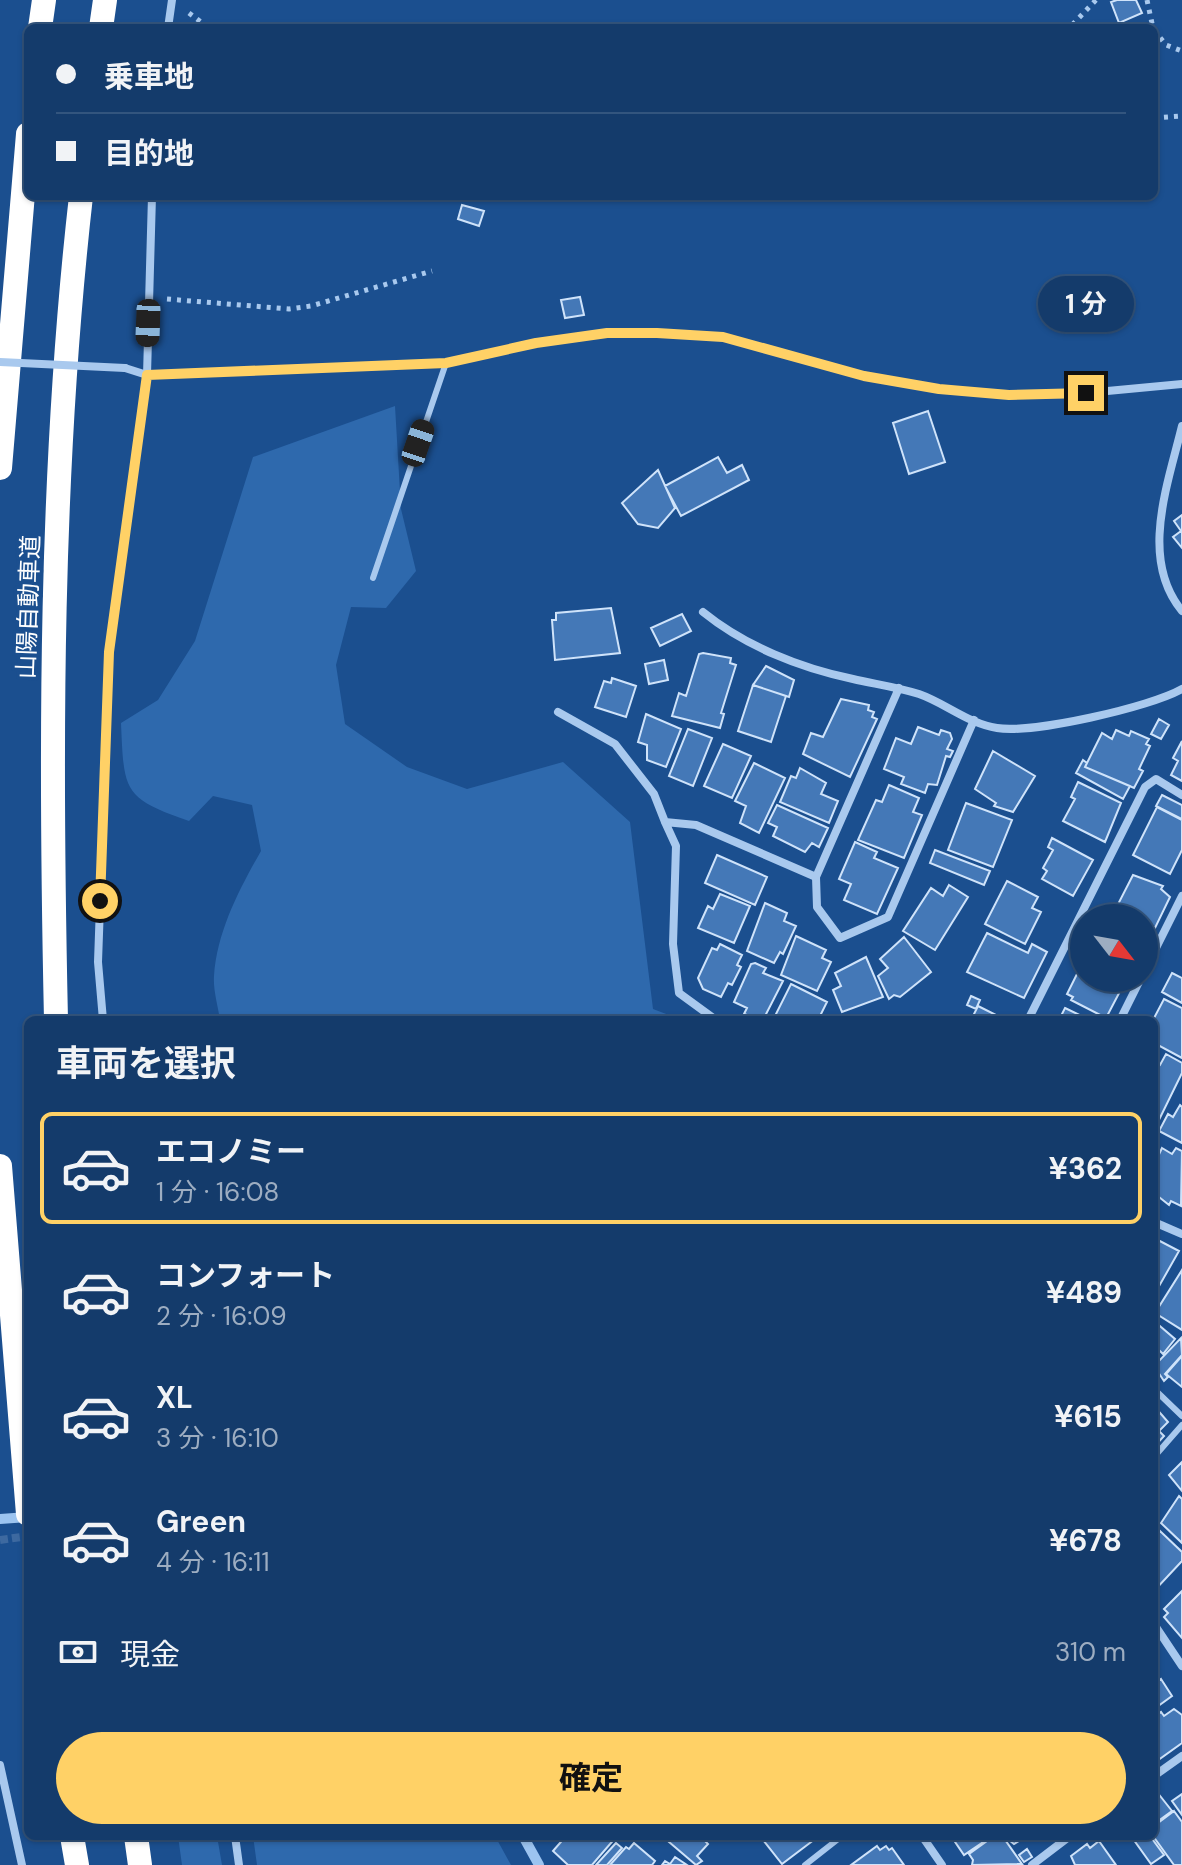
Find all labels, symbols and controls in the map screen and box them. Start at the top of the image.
text: 乗車地 [104,57,194,96]
text: 目的地 [104,134,194,173]
callout: 1 分 [1038,277,1134,333]
text: 1 分 [1065,287,1107,321]
car [135,299,161,347]
route end [1068,375,1104,411]
car [399,416,437,470]
street label: 山陽自動車道 [10,535,46,679]
route start [82,883,118,919]
north arrow [1070,904,1158,992]
map controls [1070,904,1158,992]
text: 車両を選択 [56,1040,236,1087]
icon: car [60,1132,132,1204]
text: エコノミー [156,1132,306,1171]
text: ¥362 [1048,1149,1122,1188]
text: 1 分 · 16:08 [156,1175,279,1209]
icon: car [60,1256,132,1328]
text: コンフォート [156,1256,335,1295]
text: ¥489 [1046,1273,1122,1312]
text: 2 分 · 16:09 [156,1299,287,1333]
text: XL [156,1378,193,1417]
icon: car [60,1380,132,1452]
text: ¥615 [1054,1397,1122,1436]
text: 3 分 · 16:10 [156,1421,279,1455]
text: Green [156,1502,246,1541]
icon: car [60,1504,132,1576]
text: ¥678 [1049,1521,1122,1560]
text: 4 分 · 16:11 [156,1545,270,1579]
icon: cash [56,1630,100,1674]
text: 現金 [120,1635,180,1674]
text: 310 m [1055,1635,1126,1669]
button: 確定 [56,1732,1126,1824]

